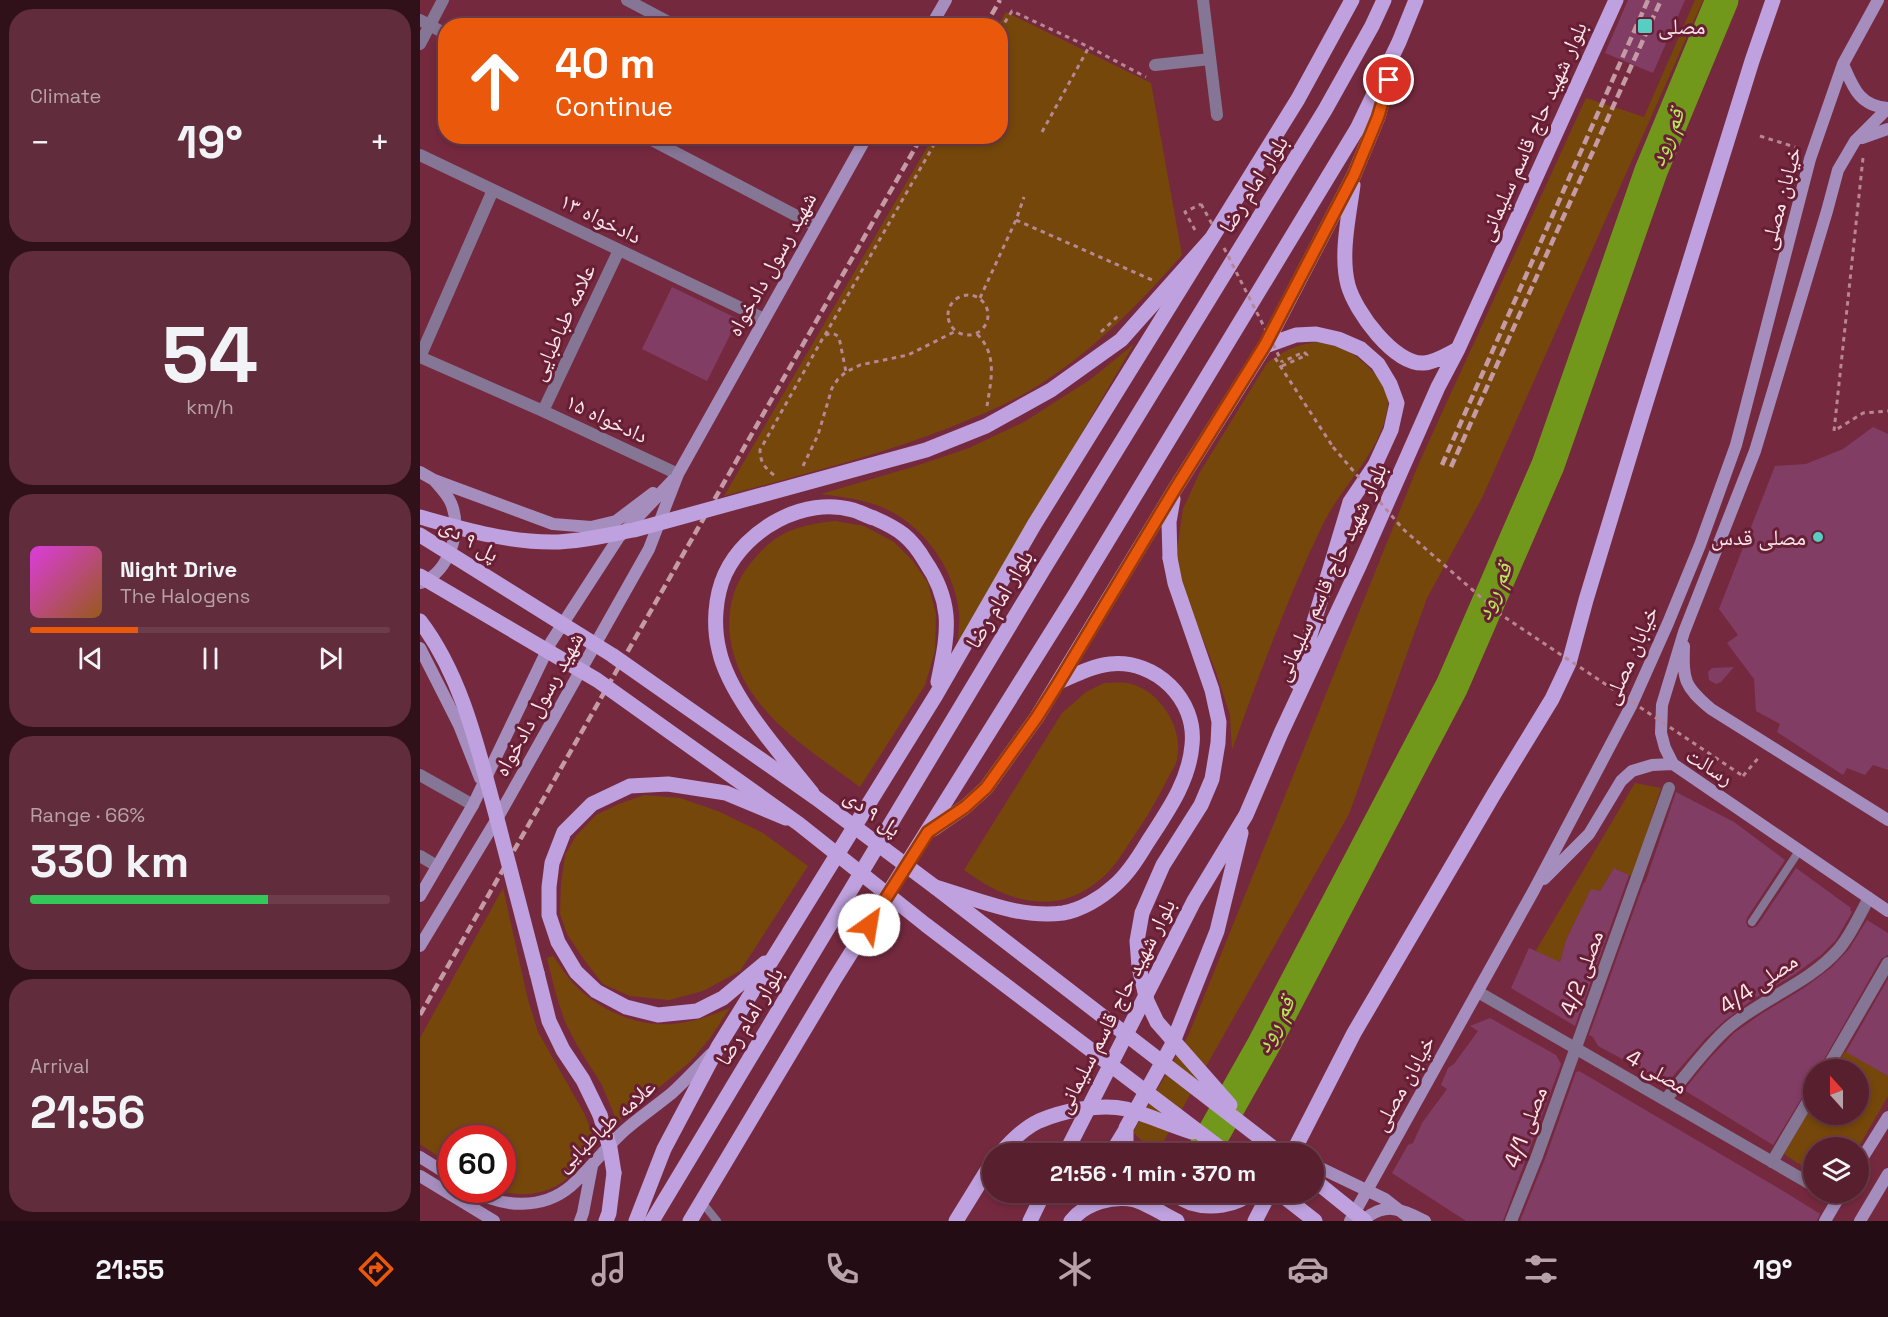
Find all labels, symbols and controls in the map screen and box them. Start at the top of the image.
place label: مصلی [1658,12,1706,40]
street label: بلوار شهید حاج قاسم سلیمانی [1471,17,1594,246]
marker: مصلی [1636,17,1654,35]
text: 40 m [555,37,655,90]
icon: ahead [456,42,534,120]
pin [1363,54,1414,105]
icon: arrive [1372,63,1405,96]
text: Climate [30,83,101,109]
text: Continue [555,89,673,124]
water label: قم رود [1641,101,1694,171]
text: 19° [177,114,243,171]
text: − [30,122,50,164]
text: + [370,122,390,164]
street label: بلوار امام رضا [1212,130,1295,238]
street label: خیابان مصلی [1753,144,1807,252]
street label: دادخواه ۱۳ [556,186,646,250]
street label: شهید رسول دادخواه [720,187,822,341]
street label: علامه طباطبایی [523,259,601,385]
text: 54 [162,305,258,405]
street label: دادخواه ۱۵ [561,387,653,449]
text: km/h [186,394,234,420]
street label: بلوار شهید حاج قاسم سلیمانی [1267,459,1394,686]
street label: پل ۹ دی [435,510,505,568]
place label: مصلی قدس [1711,523,1806,551]
marker: مصلی قدس [1811,530,1825,544]
street label: بلوار امام رضا [959,545,1040,654]
text: Night Drive [120,555,237,583]
water label: قم رود [1467,555,1521,625]
text: The Halogens [120,583,250,609]
street label: خیابان مصلی [1596,601,1664,709]
street label: شهید رسول دادخواه [487,627,589,781]
icon: previous [74,642,107,675]
icon: pause [194,642,227,675]
icon: next [314,642,347,675]
street label: رسالت [1681,741,1739,791]
street label: پل ۹ دی [839,781,907,843]
text: Range · 66% [30,802,145,828]
text: 330 km [30,833,189,890]
position arrow [837,893,901,957]
street label: بلوار شهید حاج قاسم سلیمانی [1049,894,1182,1119]
street label: مصلی 4/2 [1553,927,1609,1019]
street label: مصلی 4/4 [1713,947,1803,1019]
street label: بلوار امام رضا [709,962,790,1071]
water label: قم رود [1246,988,1304,1058]
street label: خیابان مصلی [1365,1030,1441,1136]
street label: مصلی 4 [1621,1042,1693,1100]
text: Arrival [30,1053,89,1079]
north arrow [1803,1059,1869,1125]
map controls [1803,1059,1869,1203]
street label: علامه طباطبایی [549,1072,661,1178]
street label: مصلی 4/1 [1497,1083,1553,1171]
text: 21:56 [30,1084,145,1141]
speed limit sign: 60 [438,1125,516,1203]
button: layers [1803,1137,1869,1203]
text: 21:56 · 1 min · 370 m [1050,1159,1256,1187]
icon: directions [355,1248,397,1290]
icon: music [588,1248,630,1290]
icon: phone [821,1248,863,1290]
icon: climate [1054,1248,1096,1290]
icon: car [1287,1248,1329,1290]
icon: filters [1520,1248,1562,1290]
text: 21:55 [95,1252,164,1287]
text: 19° [1753,1252,1793,1287]

